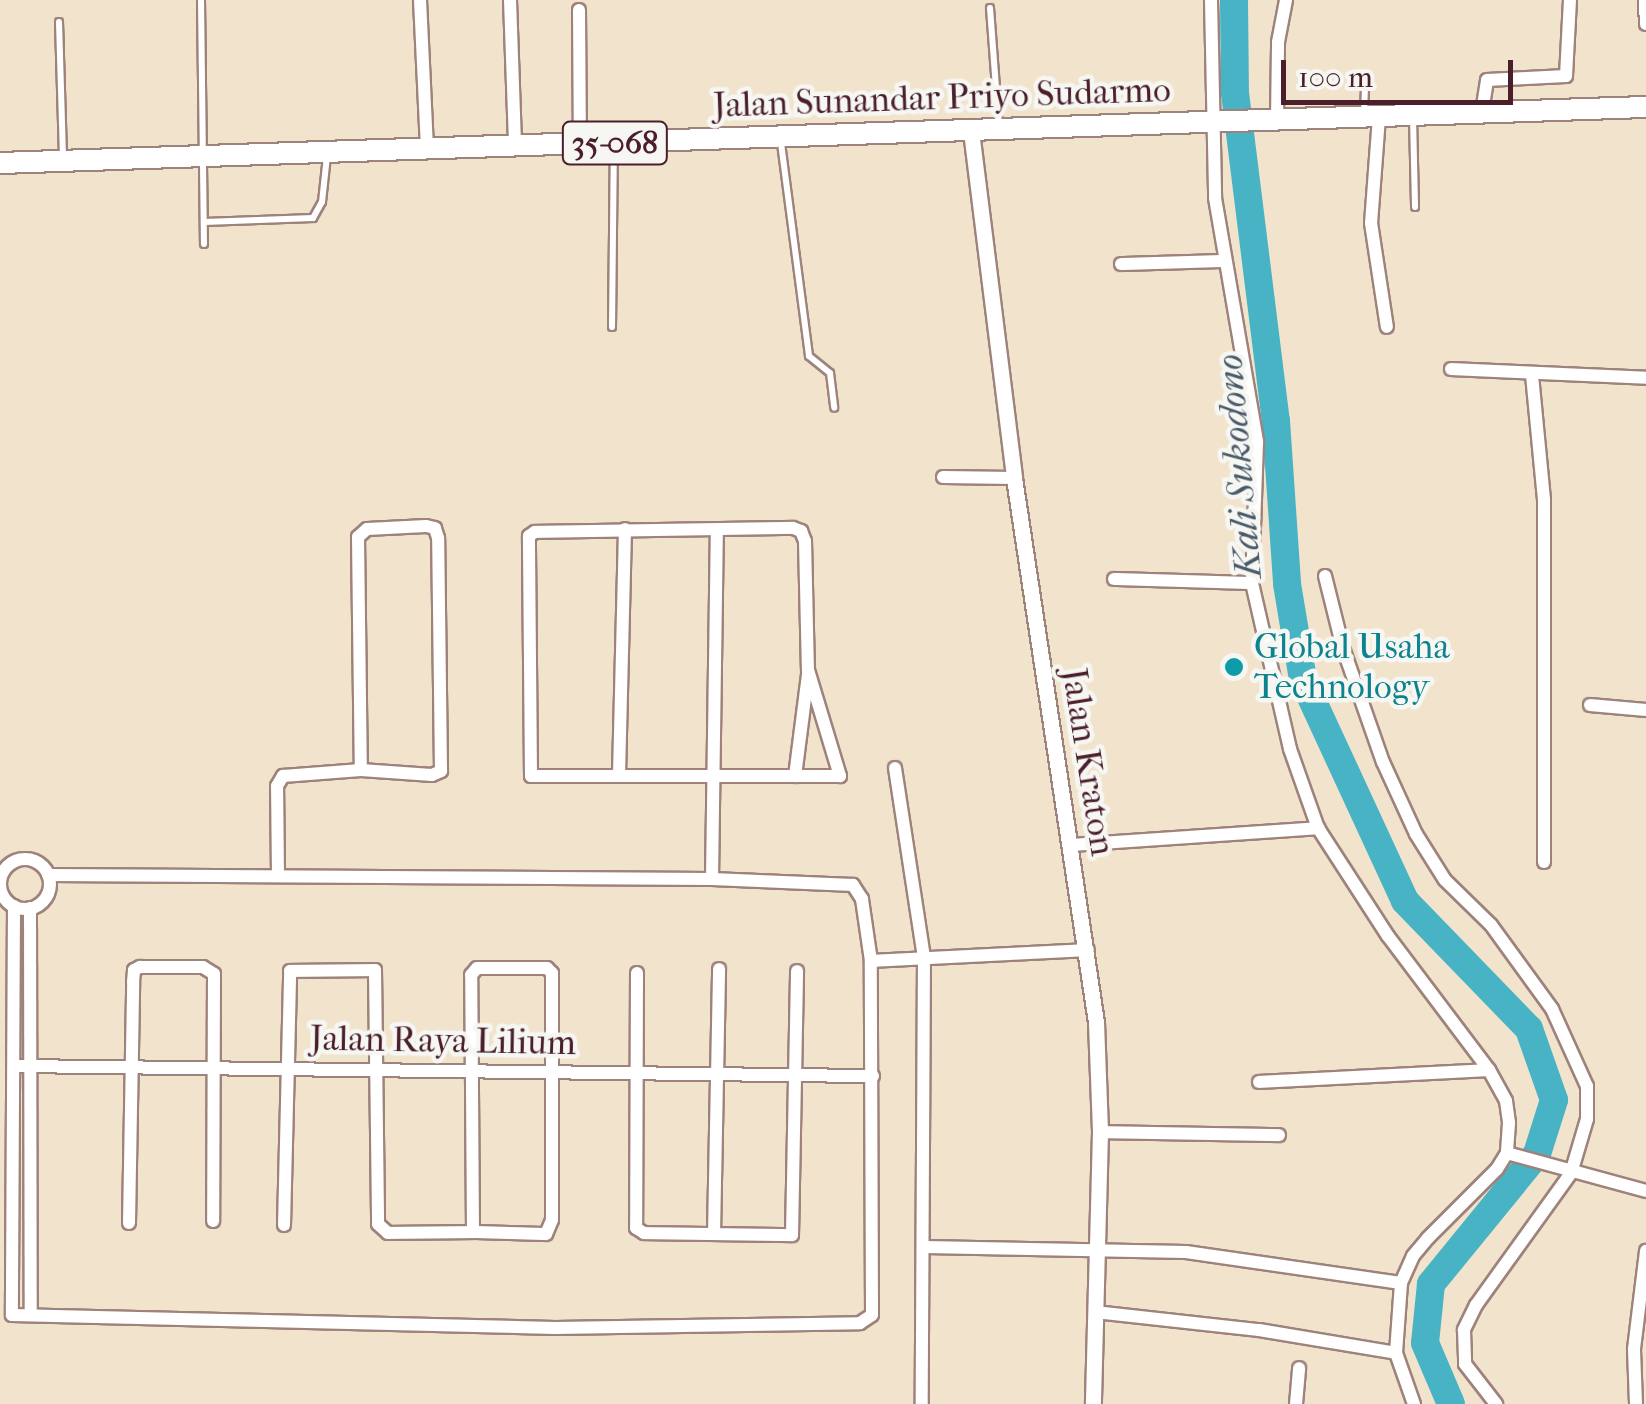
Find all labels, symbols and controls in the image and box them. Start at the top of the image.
scale bar [1286,40,1518,102]
text: 100 m [1298,60,1373,95]
street label: Jalan Sunandar Priyo Sudarmo [713,69,1171,127]
road number: 35-068 [560,116,670,170]
water label: Kali Sukodono [1207,352,1271,580]
place label: Global Usaha Technology [1254,626,1450,708]
marker: Global Usaha Technology [1223,656,1245,678]
street label: Jalan Kraton [1052,665,1124,859]
street label: Jalan Raya Lilium [310,1018,576,1064]

